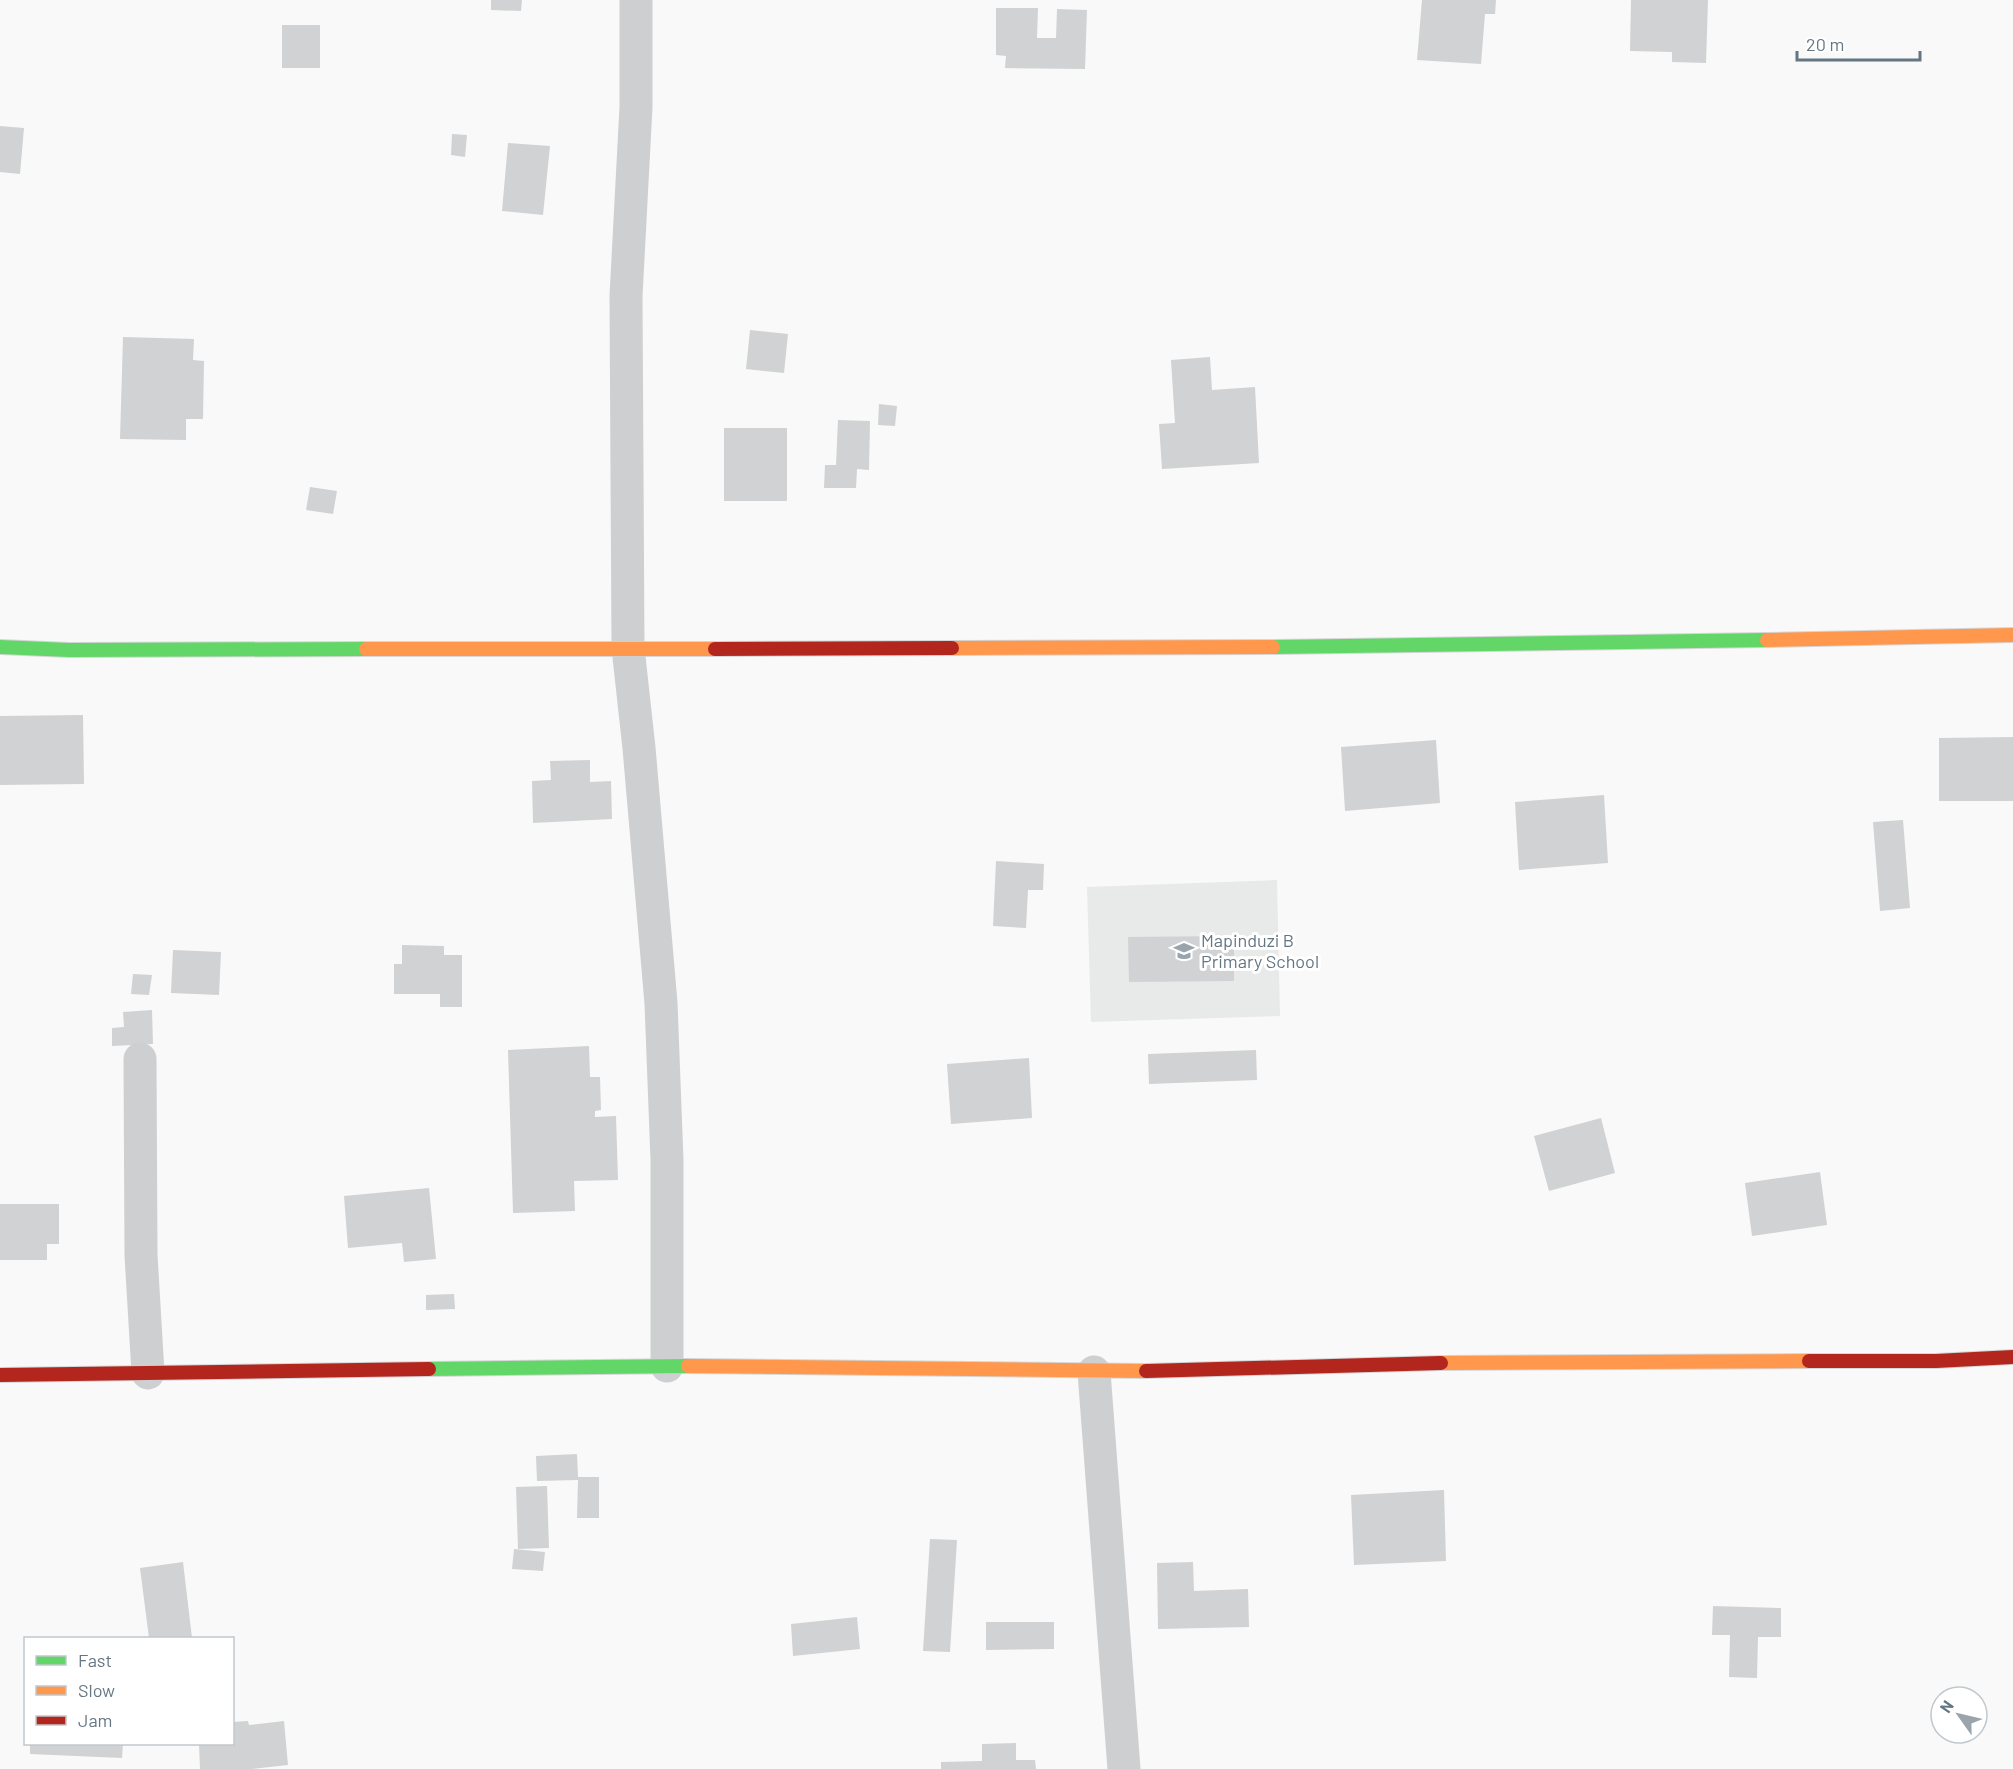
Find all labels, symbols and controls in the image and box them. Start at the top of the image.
scale bar [1797,24,1920,62]
text: 20 m [1806,33,1844,55]
place label: Mapinduzi B Primary School [1201,929,1319,972]
school or university icon: Mapinduzi B Primary School [1172,939,1196,963]
legend [24,1637,234,1745]
text: Fast [78,1649,112,1671]
text: Slow [78,1679,115,1701]
north arrow [1929,1685,1989,1745]
text: N [1935,1697,1957,1716]
text: Jam [78,1709,112,1731]

